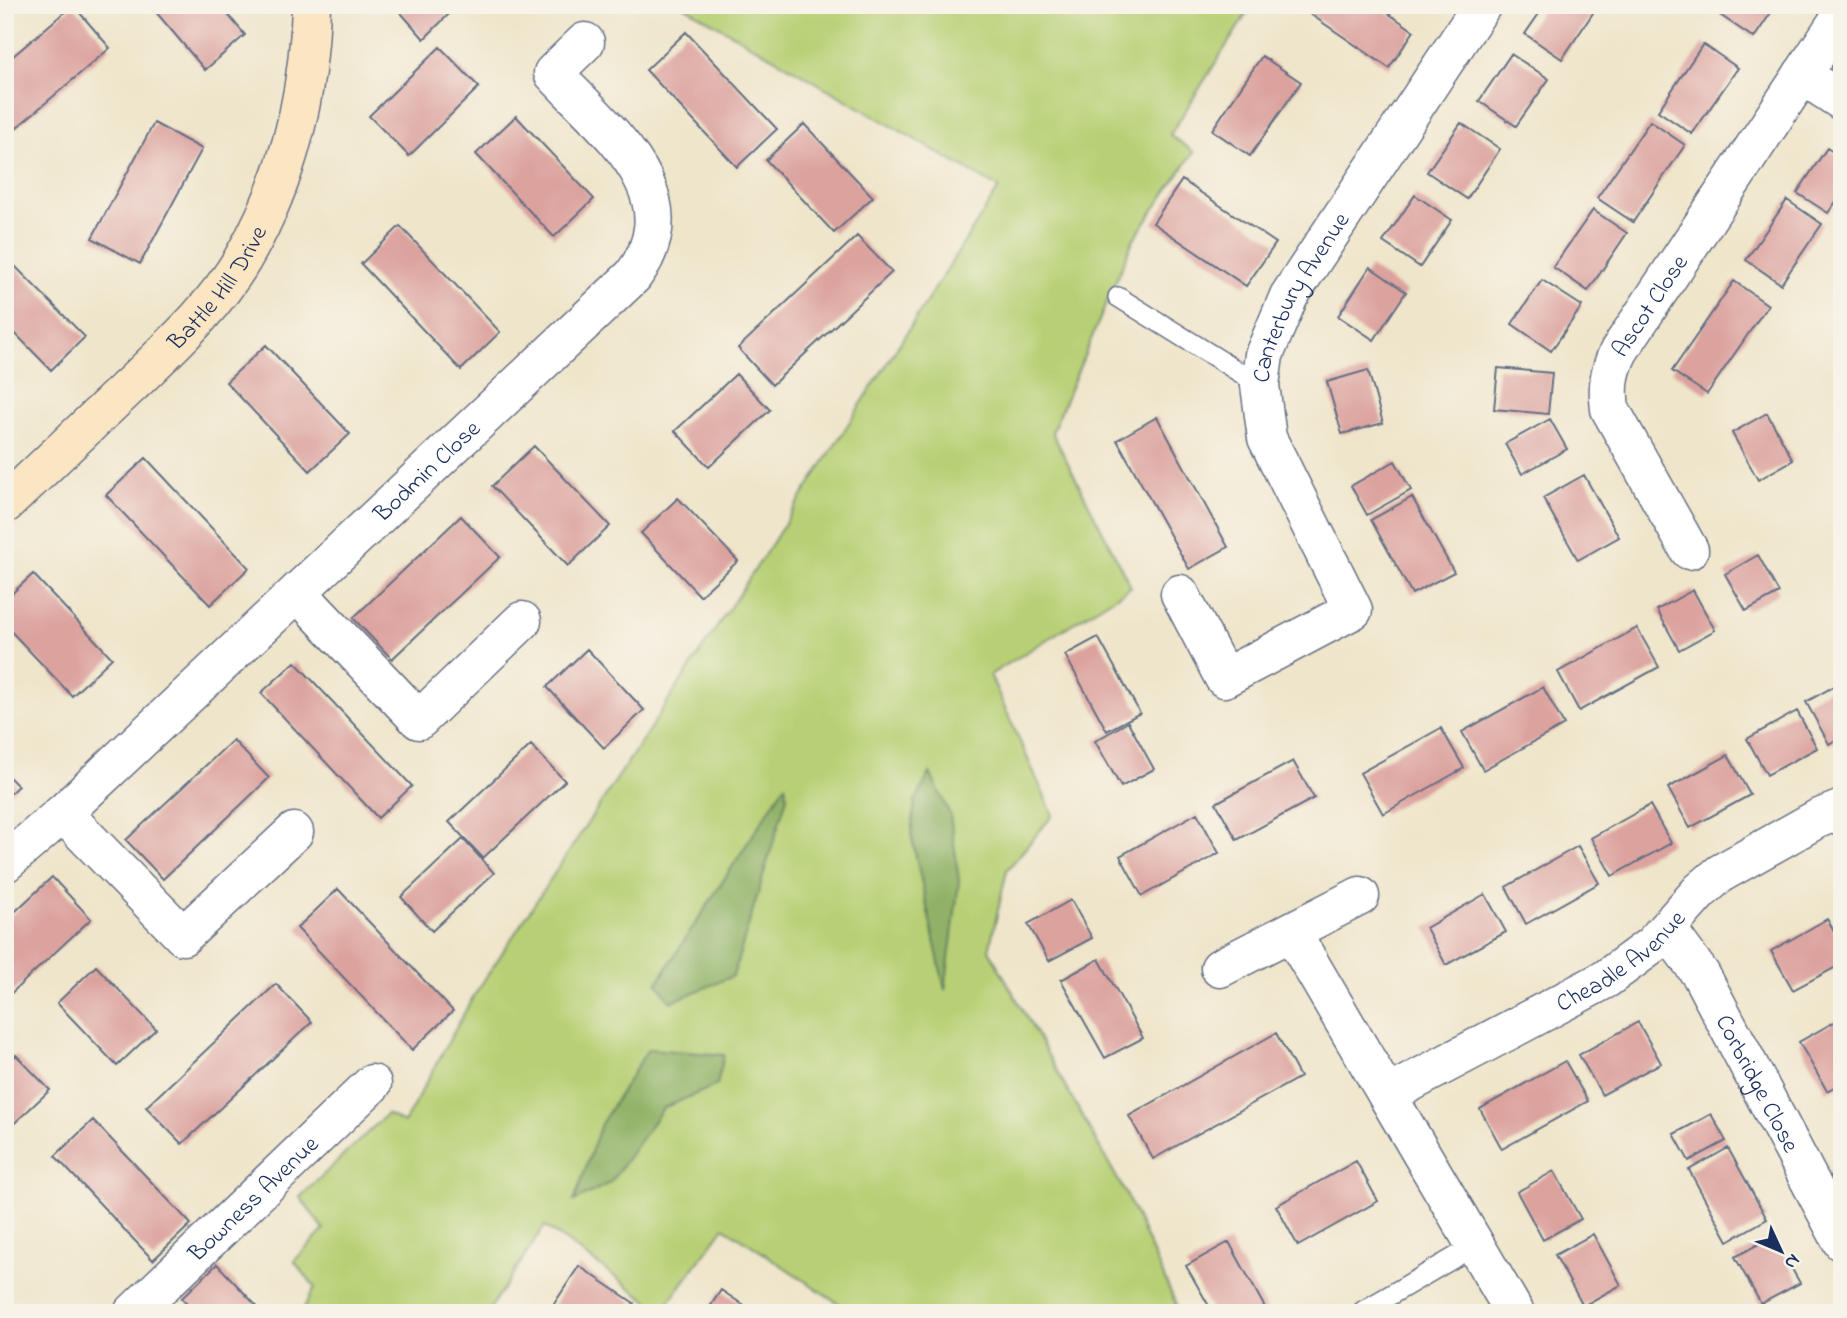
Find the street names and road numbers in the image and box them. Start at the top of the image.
street label: Canterbury Avenue [1246,206,1360,385]
street label: Battle Hill Drive [160,220,278,360]
street label: Ascot Close [1604,248,1698,365]
street label: Bodmin Close [366,413,490,532]
street label: Cheadle Avenue [1551,903,1695,1022]
street label: Corbridge Close [1705,1009,1807,1160]
street label: Bowness Avenue [181,1129,328,1272]

